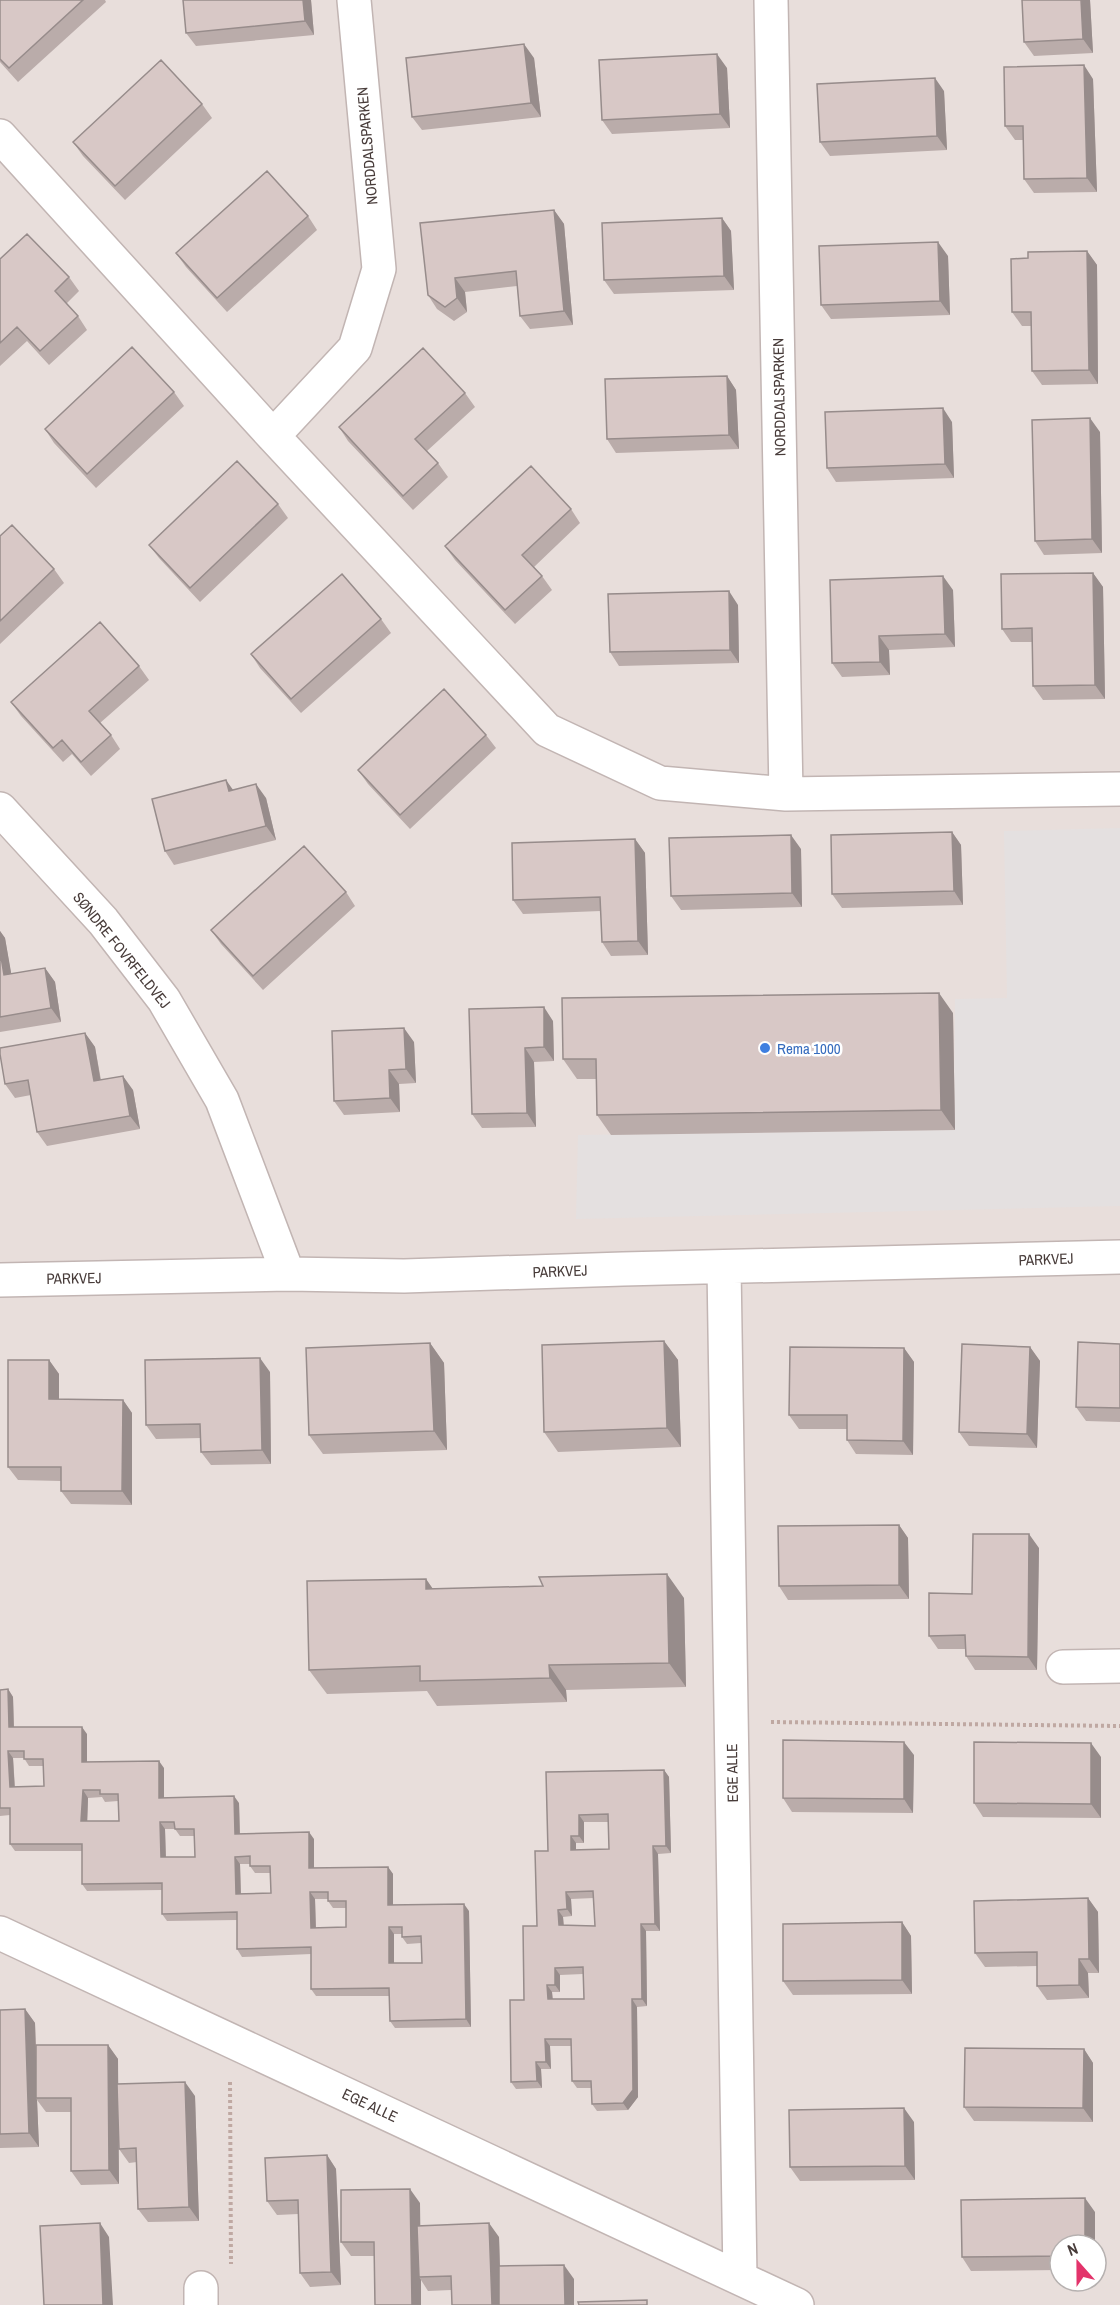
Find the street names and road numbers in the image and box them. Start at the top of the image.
street label: NORDDALSPARKEN [351,86,383,206]
street label: NORDDALSPARKEN [767,338,791,456]
street label: SØNDRE FOVRFELDVEJ [68,887,176,1013]
street label: PARKVEJ [1018,1248,1074,1270]
street label: PARKVEJ [532,1260,588,1282]
street label: PARKVEJ [46,1267,102,1289]
street label: EGE ALLE [721,1743,743,1803]
street label: EGE ALLE [339,2083,401,2127]

